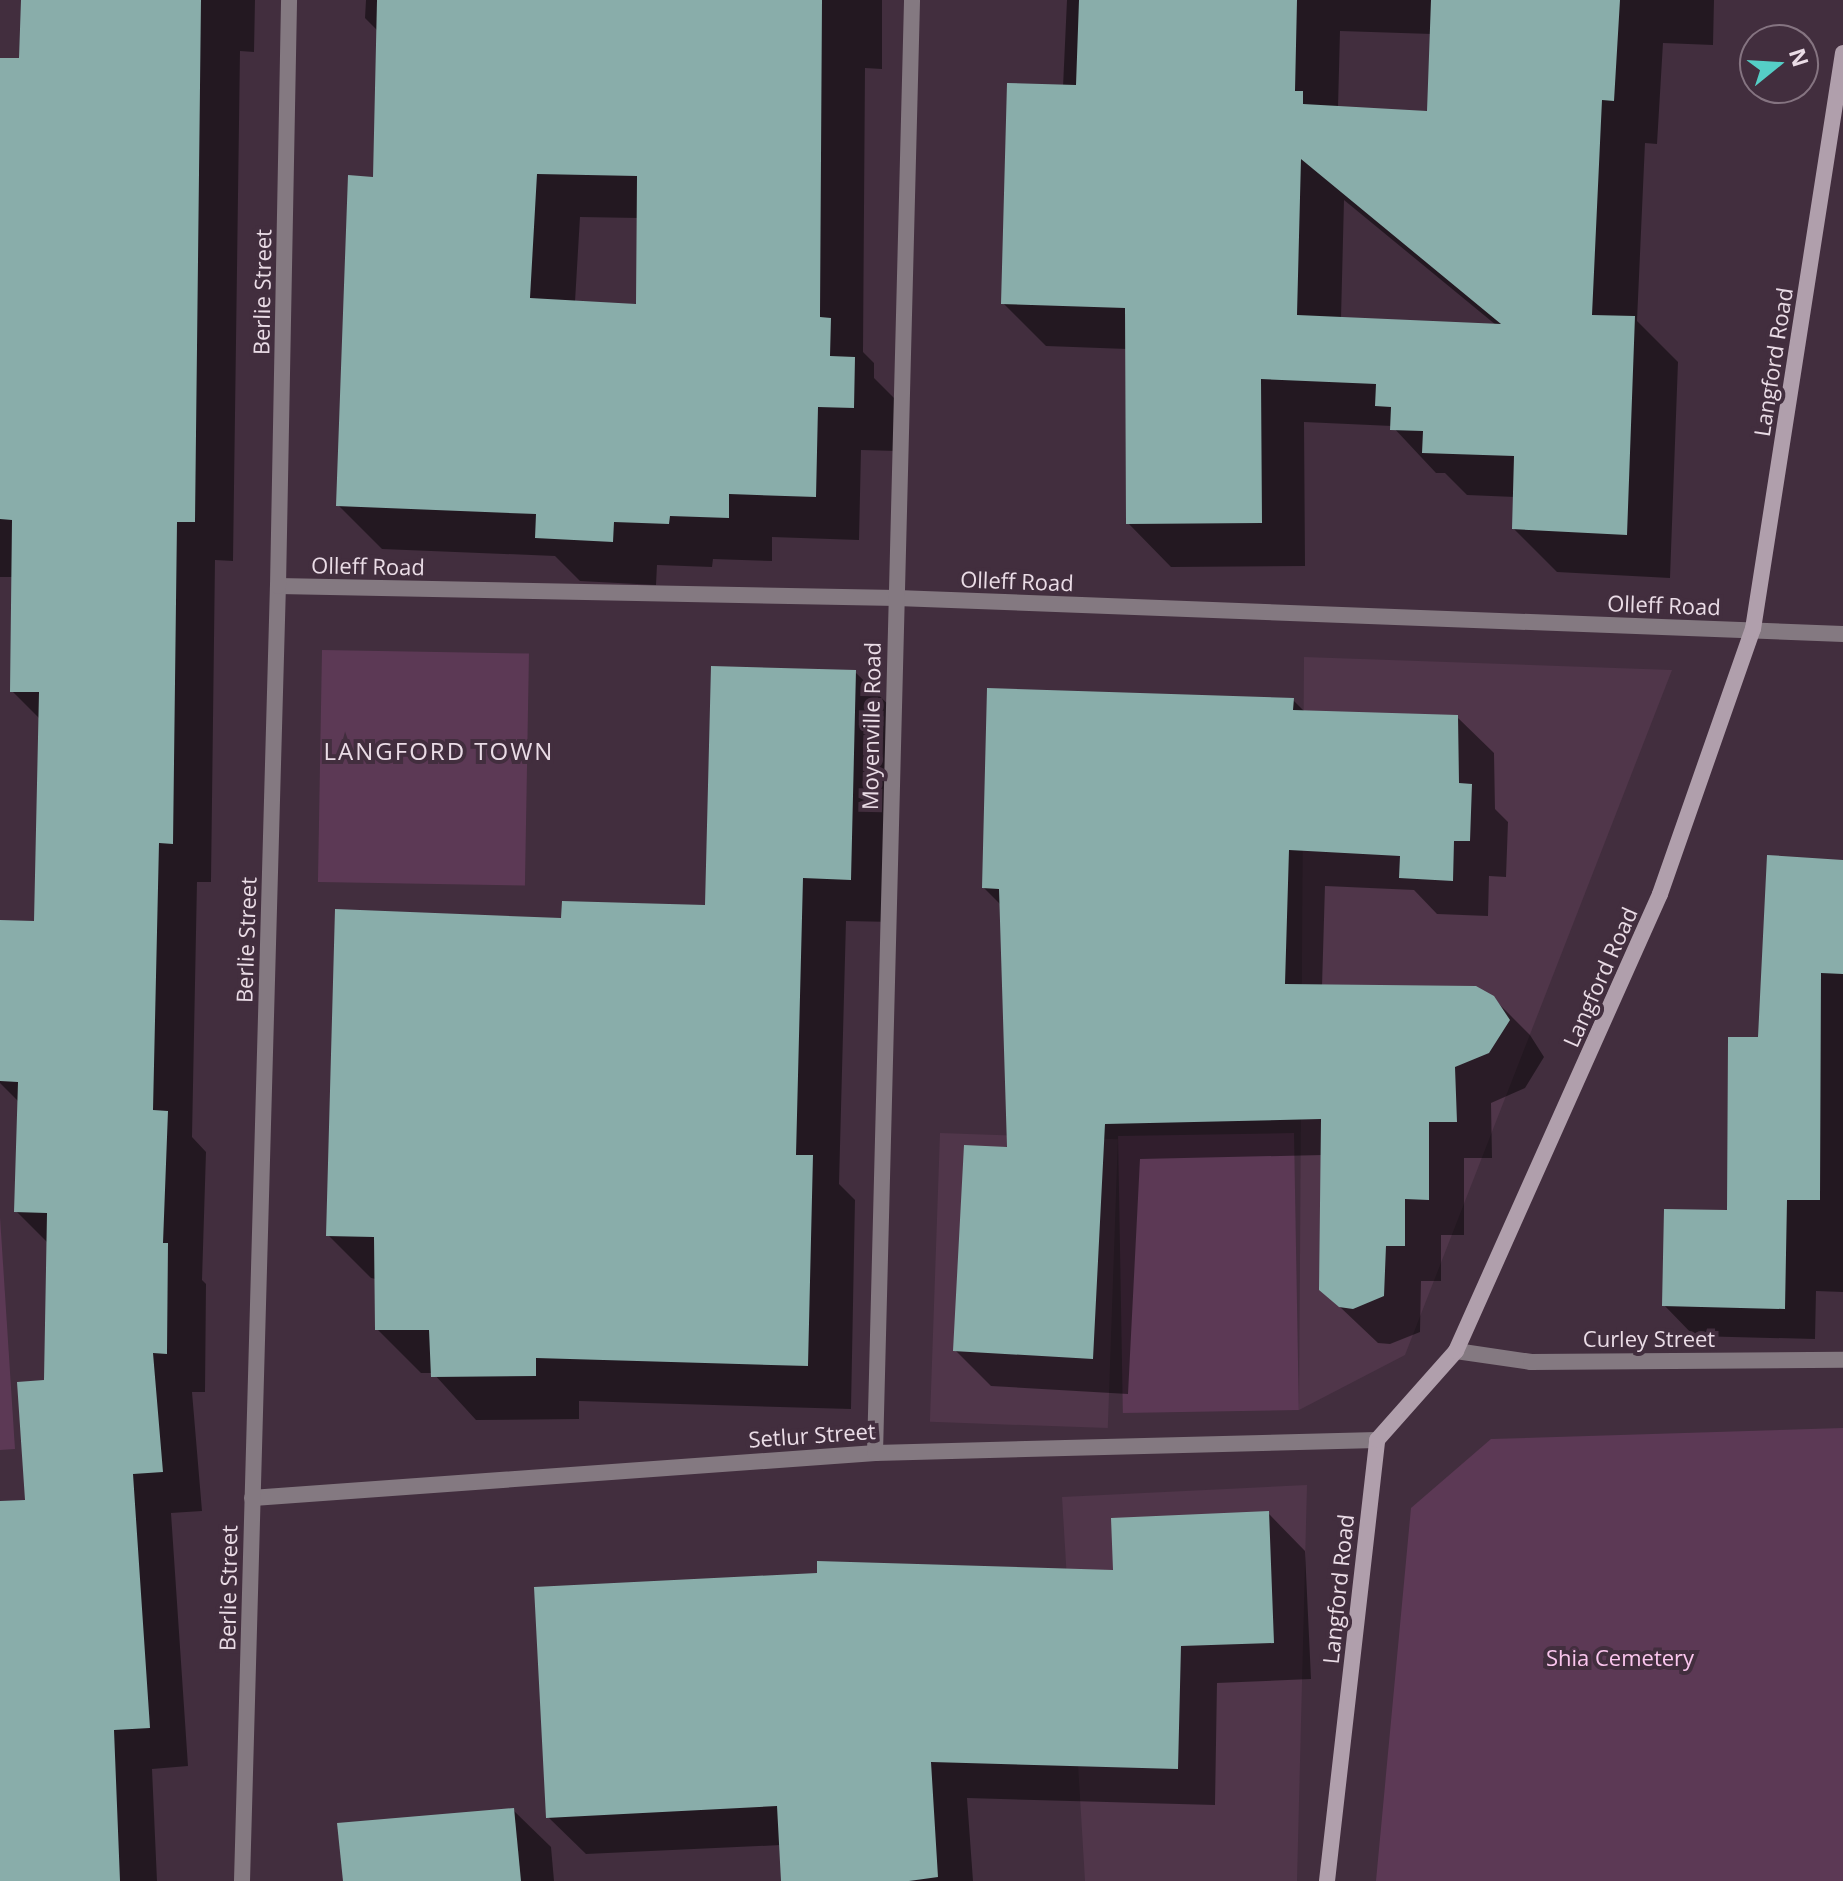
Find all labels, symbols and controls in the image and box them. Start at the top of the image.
north arrow [1739,24,1819,104]
text: N [1783,44,1817,70]
street label: Berlie Street [248,229,276,355]
street label: Langford Road [1748,286,1798,438]
street label: Olleff Road [311,552,425,580]
street label: Olleff Road [960,566,1074,596]
street label: Olleff Road [1607,590,1721,620]
street label: Moyenville Road [856,642,886,810]
district label: LANGFORD TOWN [324,737,554,765]
street label: Berlie Street [231,876,261,1004]
street label: Langford Road [1557,903,1643,1051]
street label: Curley Street [1583,1326,1715,1352]
street label: Setlur Street [748,1417,876,1453]
street label: Langford Road [1317,1513,1359,1665]
street label: Berlie Street [214,1525,242,1651]
park label: Shia Cemetery [1546,1645,1694,1671]

